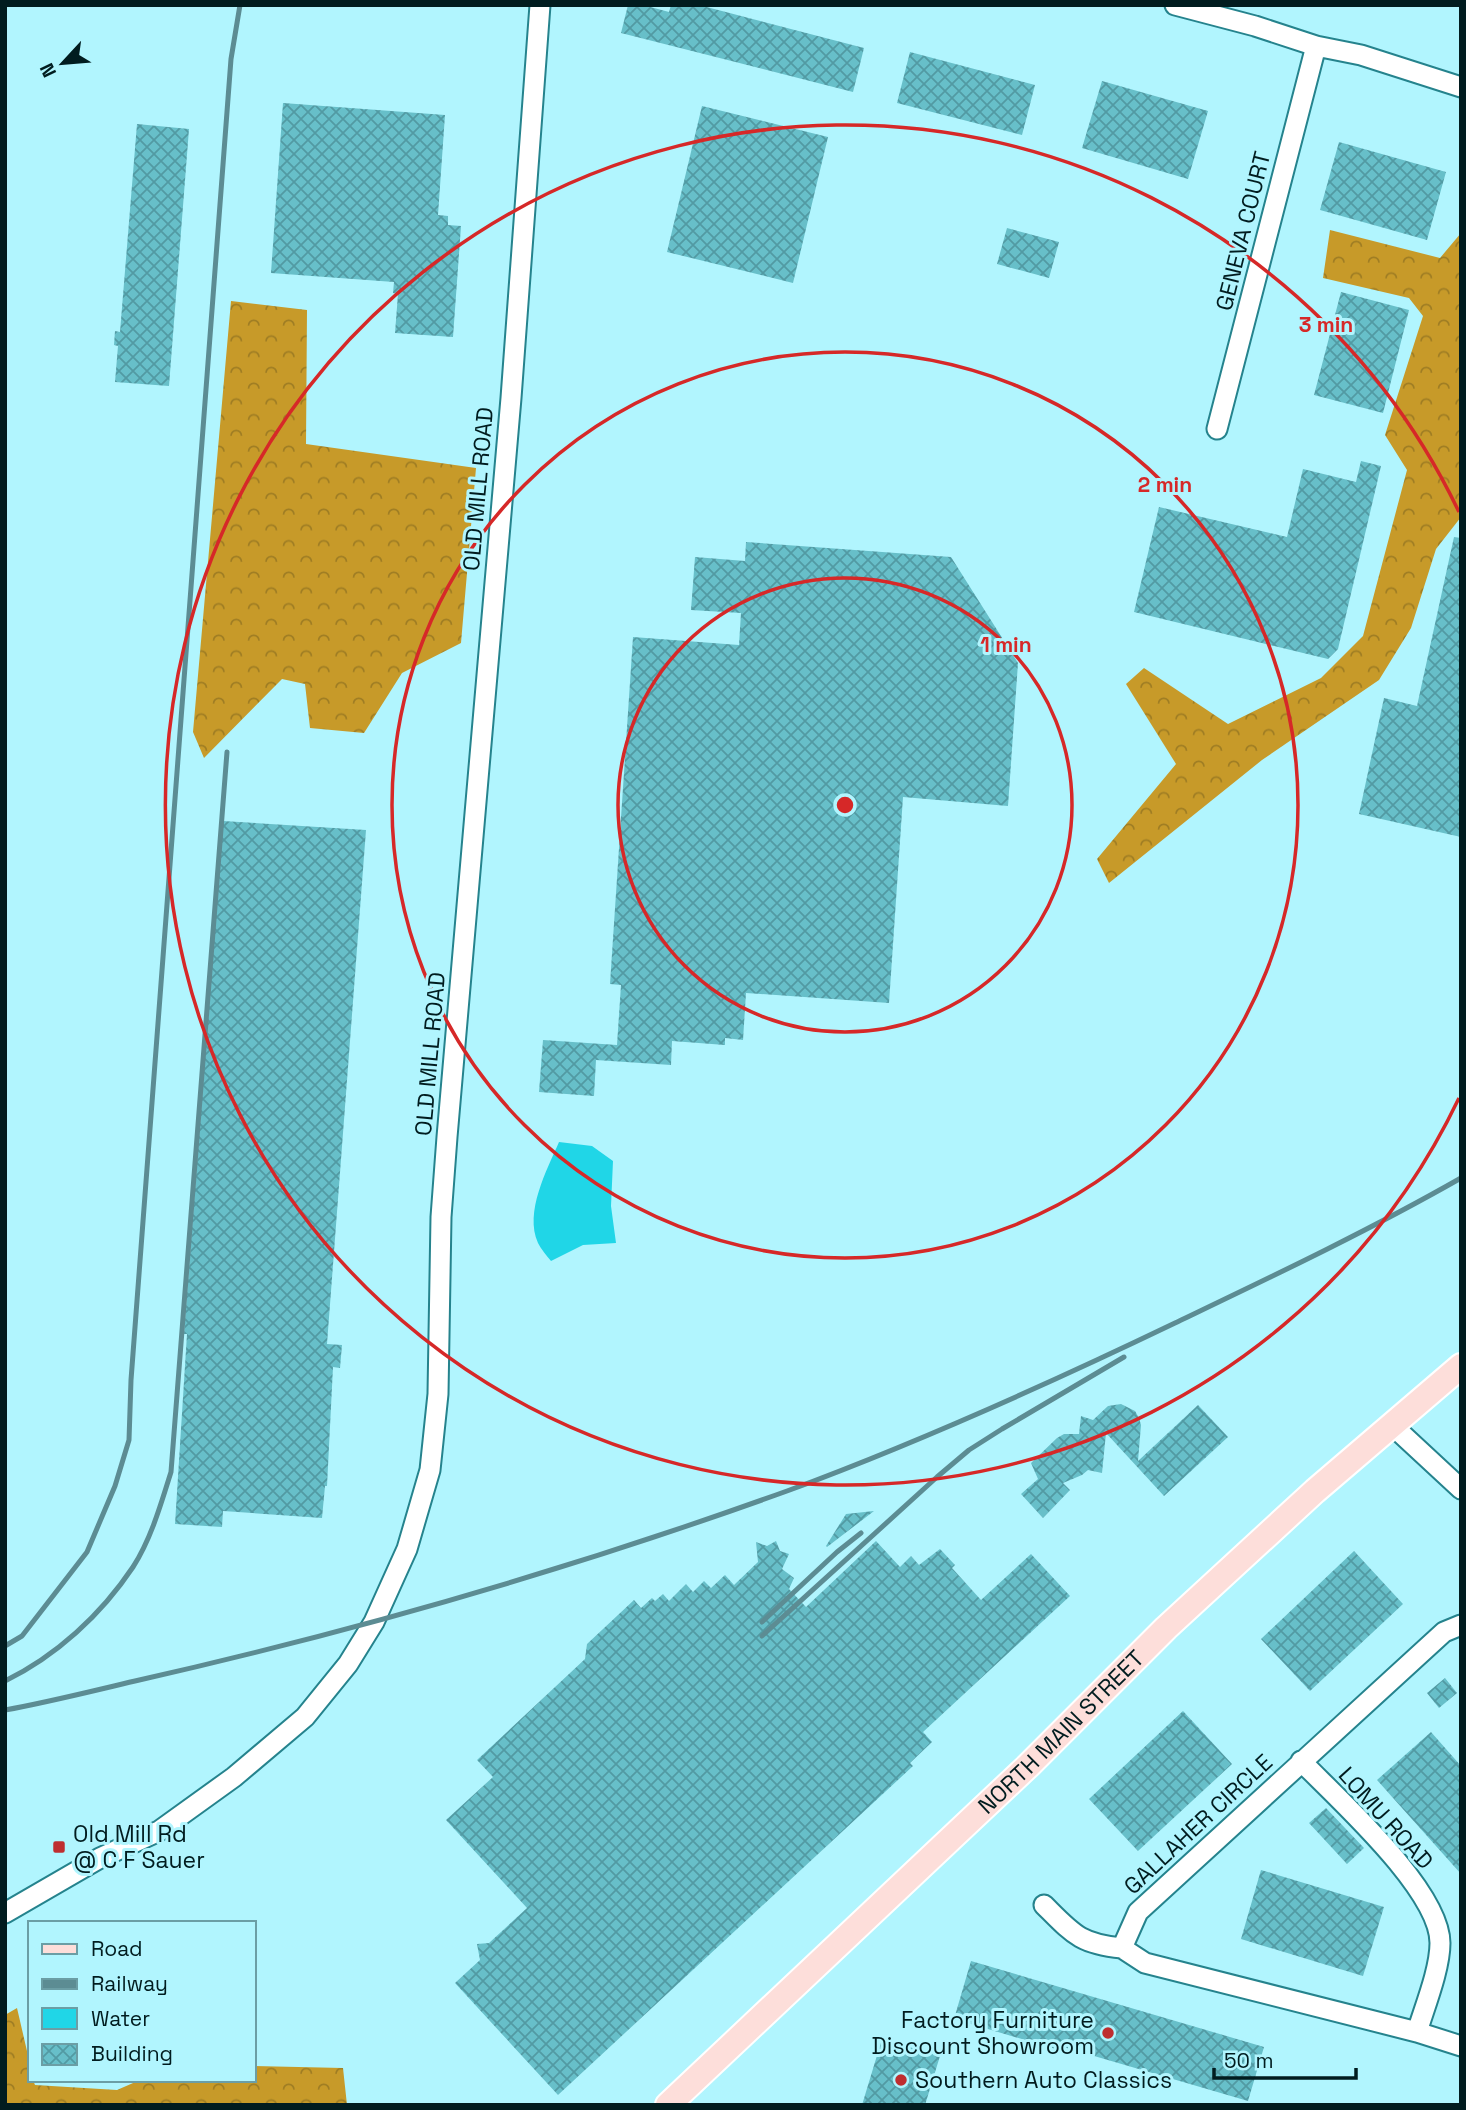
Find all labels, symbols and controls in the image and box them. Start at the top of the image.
north arrow [28,28,98,98]
text: N [34,59,62,81]
street label: GENEVA COURT [1209,148,1277,314]
text: 3 min [1299,311,1353,338]
street label: OLD MILL ROAD [456,406,500,572]
text: 2 min [1138,471,1192,498]
text: 1 min [980,631,1032,658]
centre of rings [833,793,857,817]
street label: OLD MILL ROAD [408,971,452,1137]
street label: NORTH MAIN STREET [972,1643,1151,1820]
street label: GALLAHER CIRCLE [1117,1747,1279,1901]
street label: LOMU ROAD [1332,1760,1440,1876]
place label: Old Mill Rd @ C F Sauer [73,1819,205,1875]
marker: Old Mill Rd @ C F Sauer [51,1839,67,1855]
legend [28,1921,256,2082]
text: Road [91,1935,143,1962]
text: Railway [91,1970,168,1997]
text: Water [91,2005,150,2032]
place label: Factory Furniture Discount Showroom [872,2005,1094,2061]
marker: Factory Furniture Discount Showroom [1100,2025,1116,2041]
scale bar [1214,2036,1356,2080]
text: Building [91,2040,173,2067]
text: 50 m [1224,2047,1274,2074]
place label: Southern Auto Classics [915,2065,1172,2095]
marker: Southern Auto Classics [893,2072,909,2088]

